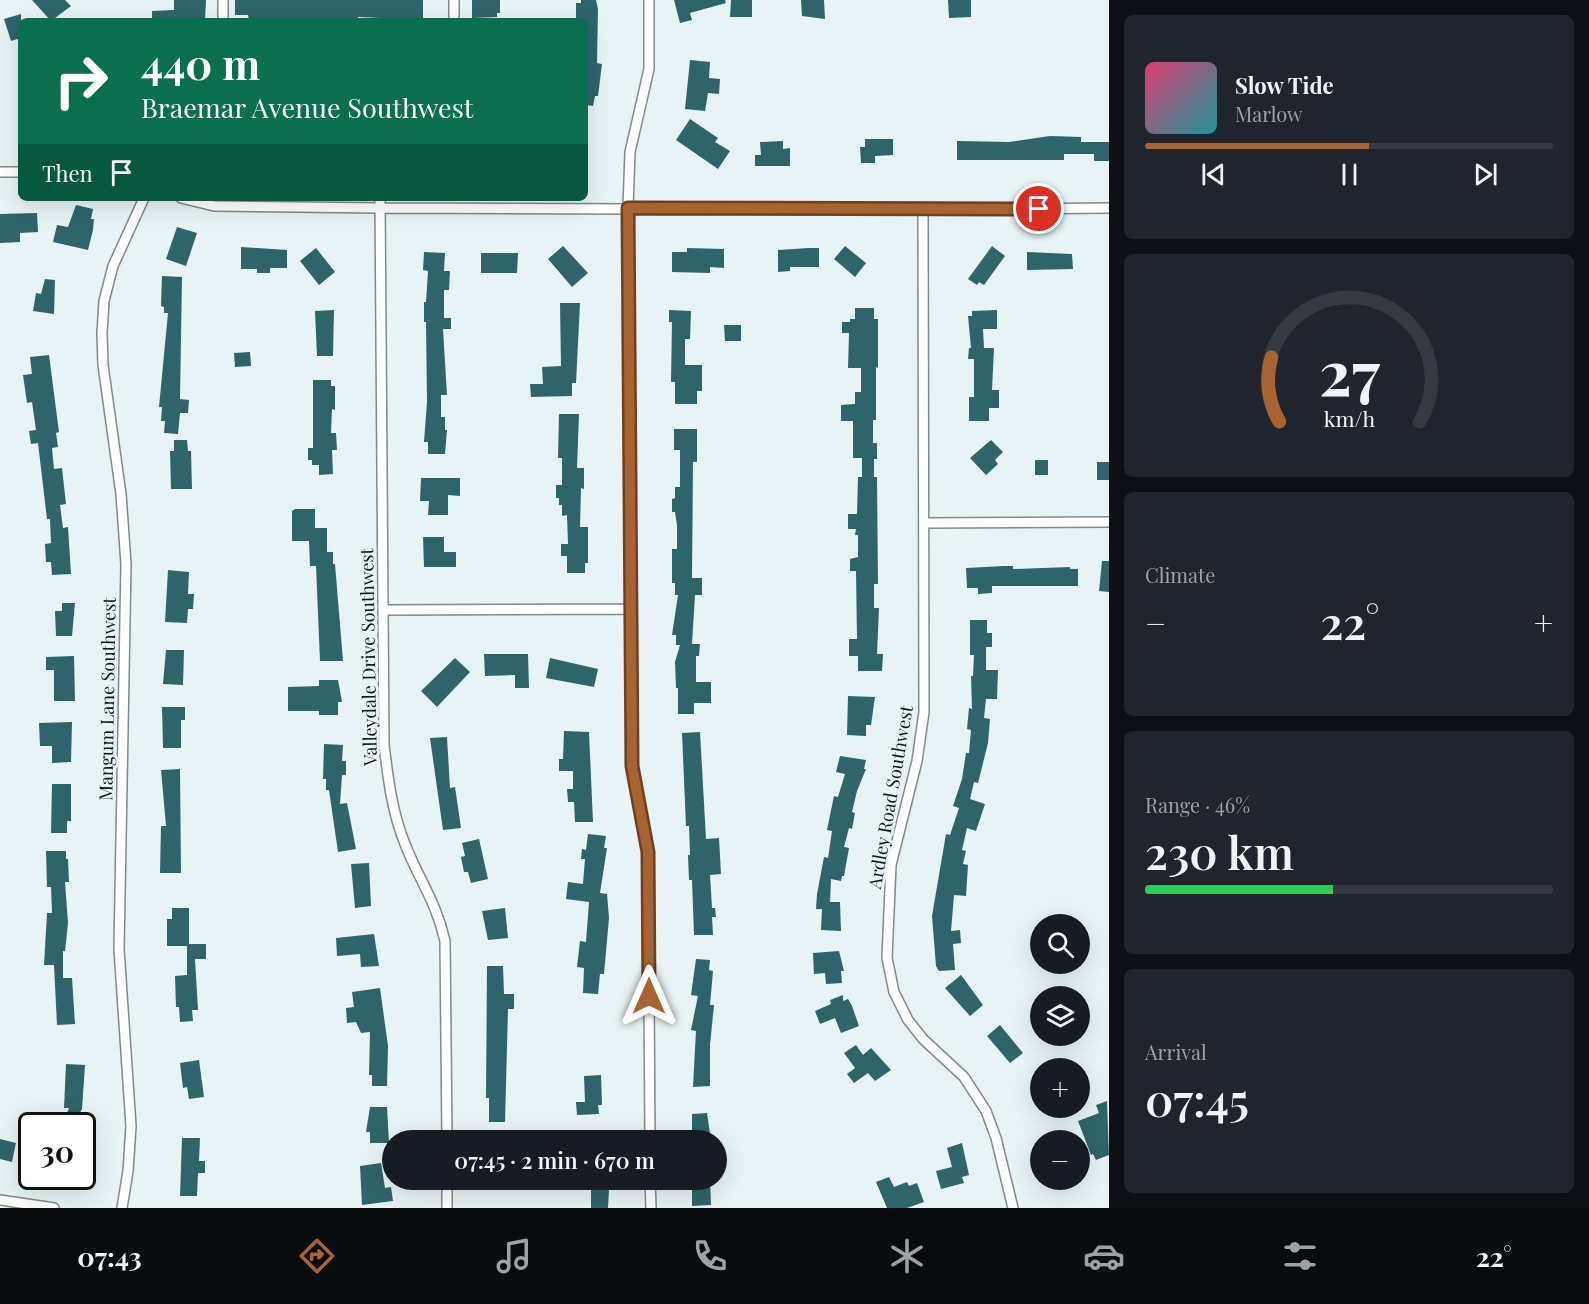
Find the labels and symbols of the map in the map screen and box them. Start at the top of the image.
pin [1013,183,1064,234]
street label: Valleydale Drive Southwest [354,547,382,767]
street label: Mangum Lane Southwest [93,596,121,801]
street label: Ardley Road Southwest [862,703,918,892]
position arrow [617,964,681,1028]
speed limit sign: 30 [18,1112,96,1190]

